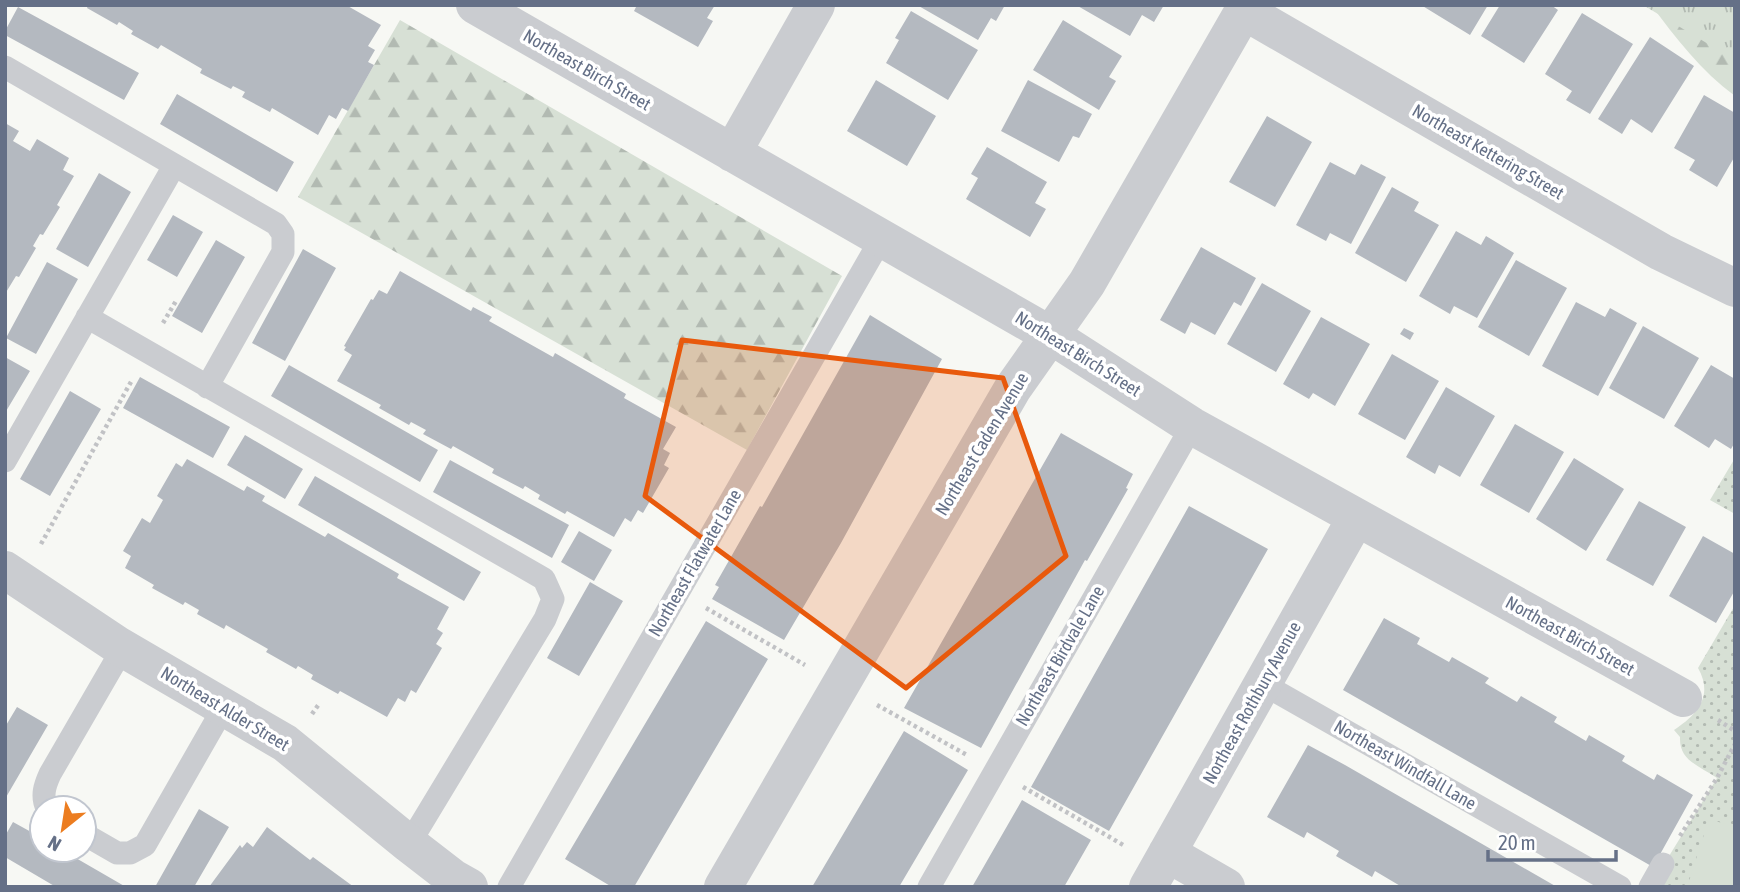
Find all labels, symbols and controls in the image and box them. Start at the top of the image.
street label: Northeast Birch Street [520,24,655,115]
street label: Northeast Kettering Street [1409,100,1568,204]
street label: Northeast Birch Street [1012,307,1145,401]
street label: Northeast Caden Avenue [931,369,1033,519]
street label: Northeast Flatwater Lane [644,485,745,640]
street label: Northeast Birdvale Lane [1011,582,1108,730]
street label: Northeast Birch Street [1502,591,1638,680]
street label: Northeast Rothbury Avenue [1198,618,1305,788]
street label: Northeast Alder Street [157,662,293,755]
street label: Northeast Windfall Lane [1330,715,1480,814]
north arrow [28,794,98,864]
scale bar [1488,818,1616,862]
text: 20 m [1498,830,1536,854]
text: N [44,831,65,856]

